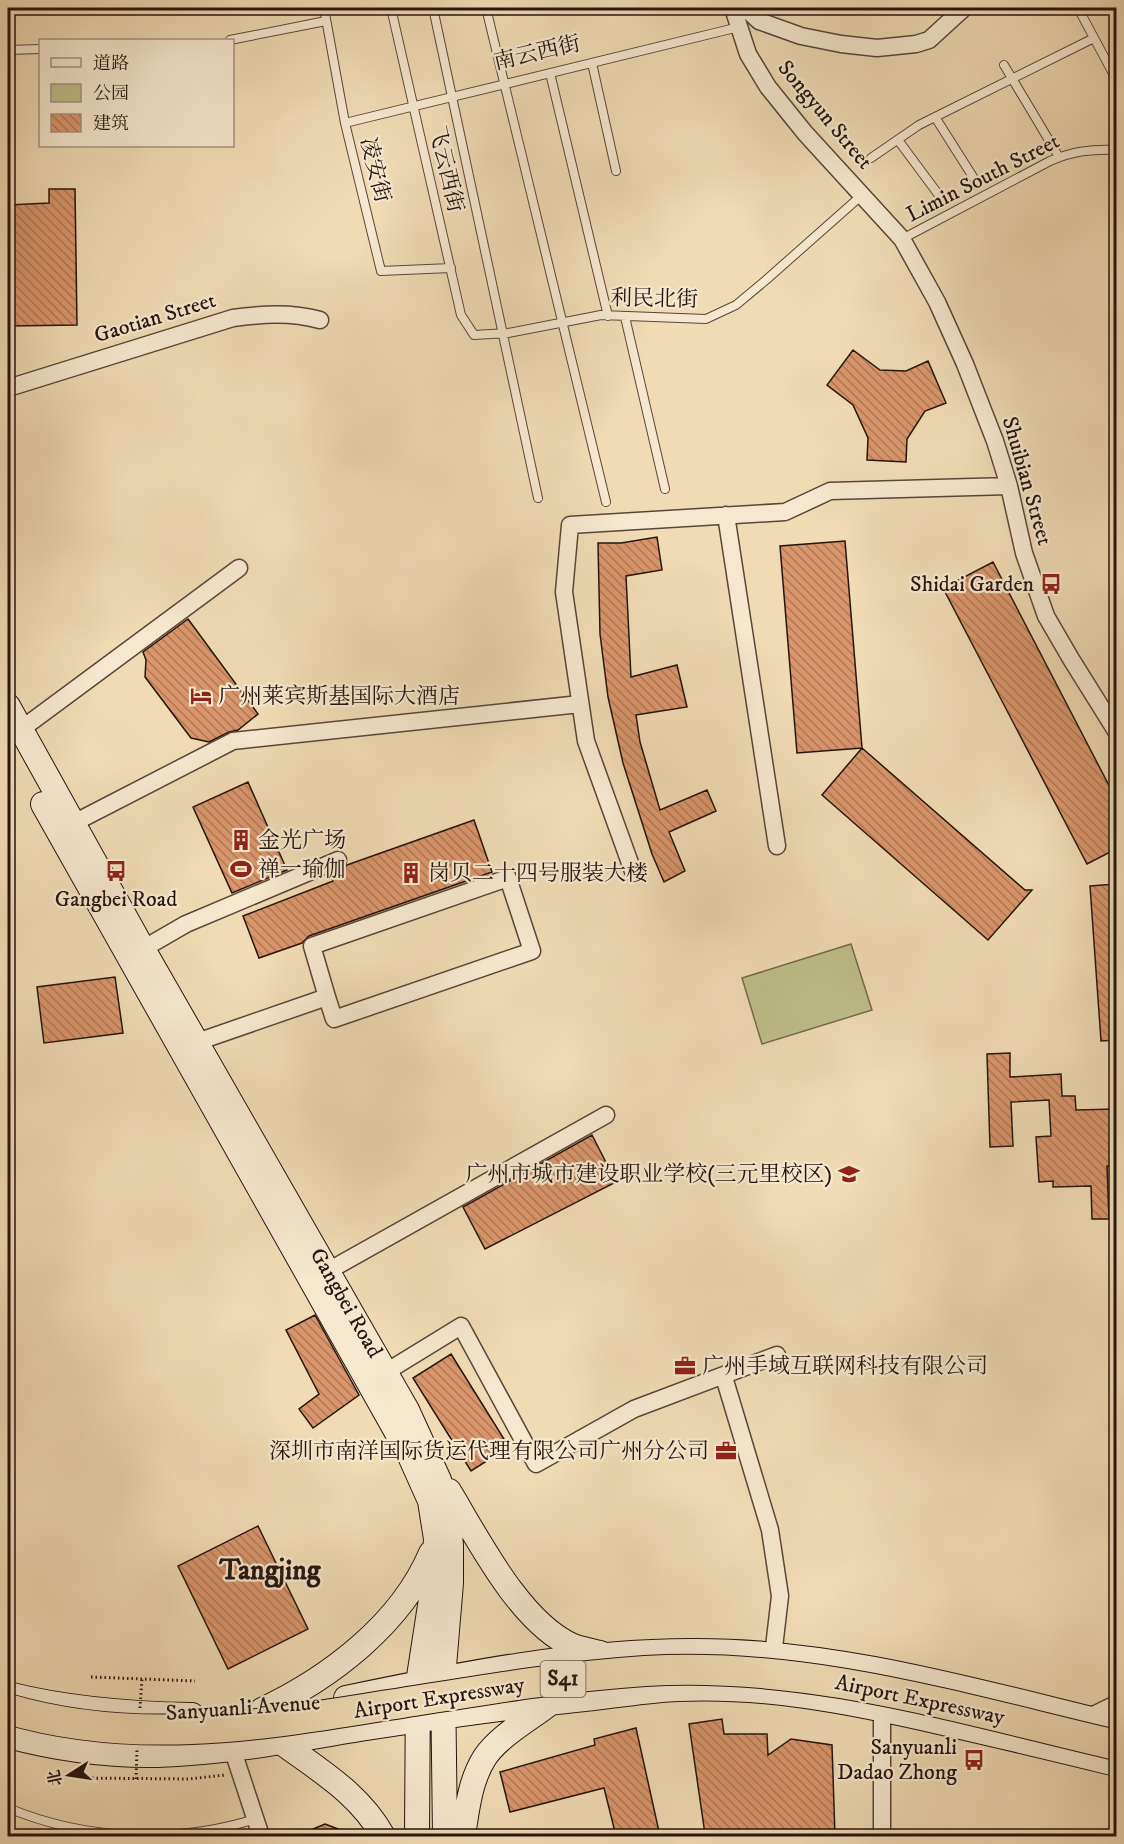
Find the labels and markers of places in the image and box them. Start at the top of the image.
place label: Shidai Garden [910,571,1034,598]
bus stop icon: Shidai Garden [1039,572,1063,596]
place label: 广州莱宾斯基国际大酒店 [218,683,460,710]
hotel icon: 广州莱宾斯基国际大酒店 [189,684,213,708]
place label: 金光广场 [258,827,346,854]
building icon: 金光广场 [229,828,253,852]
place label: 禅一瑜伽 [258,856,346,883]
sports icon: 禅一瑜伽 [229,857,253,881]
bus stop icon: Gangbei Road [104,859,128,883]
place label: 岗贝二十四号服装大楼 [428,860,648,887]
building icon: 岗贝二十四号服装大楼 [399,861,423,885]
place label: Gangbei Road [55,886,177,913]
place label: 广州市城市建设职业学校(三元里校区) [465,1161,832,1188]
school or university icon: 广州市城市建设职业学校(三元里校区) [837,1162,861,1186]
place label: 广州手域互联网科技有限公司 [702,1353,988,1380]
office icon: 广州手域互联网科技有限公司 [673,1354,697,1378]
place label: 深圳市南洋国际货运代理有限公司广州分公司 [269,1438,709,1465]
office icon: 深圳市南洋国际货运代理有限公司广州分公司 [714,1439,738,1463]
place label: Sanyuanli Dadao Zhong [837,1734,957,1786]
bus stop icon: Sanyuanli Dadao Zhong [962,1748,986,1772]

